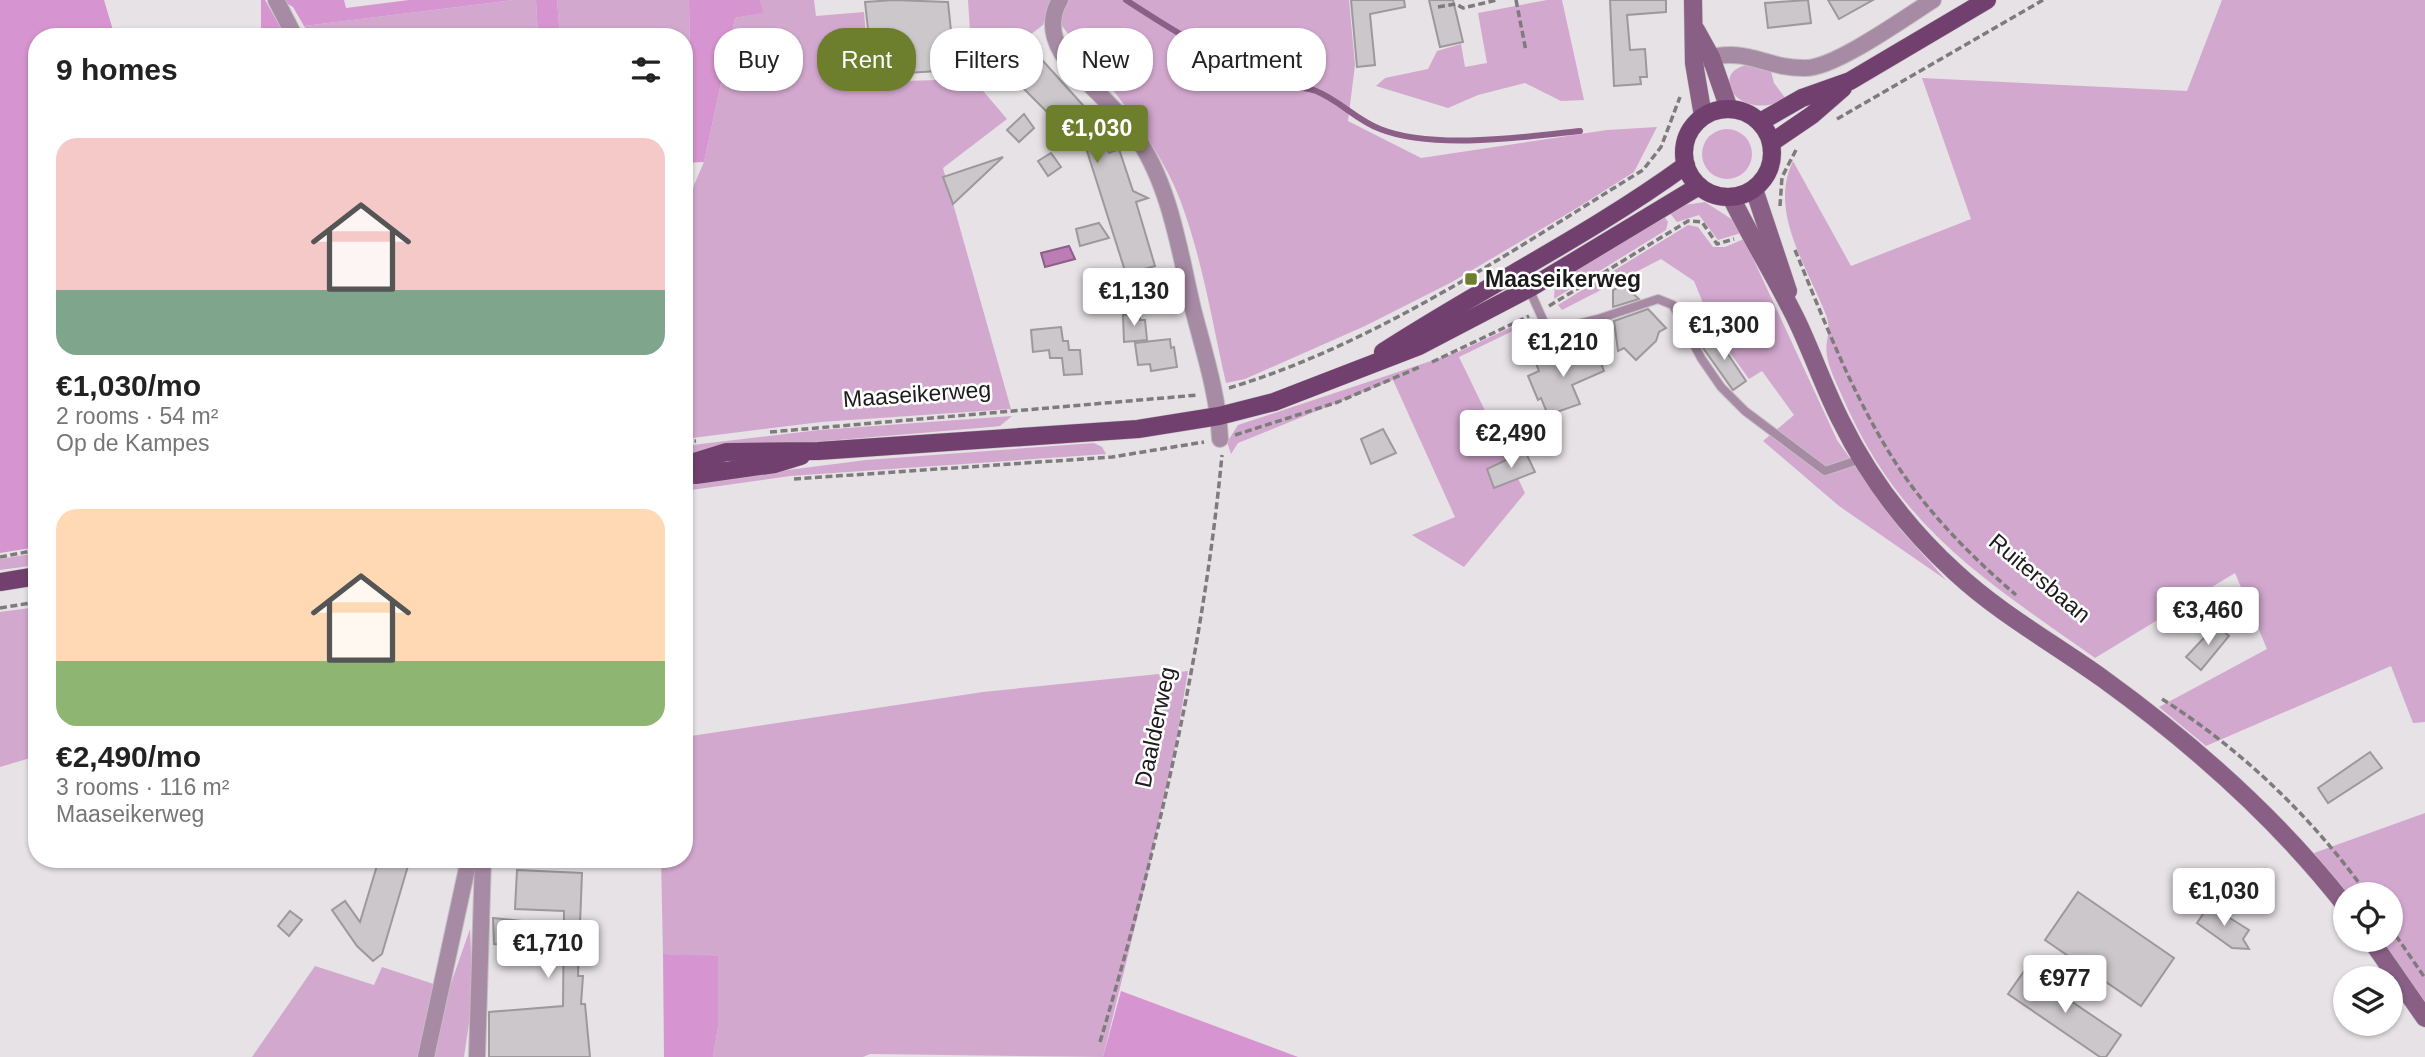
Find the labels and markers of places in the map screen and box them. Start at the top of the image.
pin: €1,030 [1040,106,1154,165]
place label: Maaseikerweg [1485,266,1641,292]
pin: €1,130 [1077,268,1191,328]
marker: Maaseikerweg [1463,271,1479,287]
pin: €1,300 [1667,302,1781,362]
pin: €1,210 [1506,320,1620,379]
pin: €2,490 [1454,410,1568,470]
pin: €3,460 [2151,588,2265,647]
pin: €1,030 [2167,869,2281,928]
pin: €1,710 [491,920,605,980]
pin: €977 [2024,956,2106,1015]

